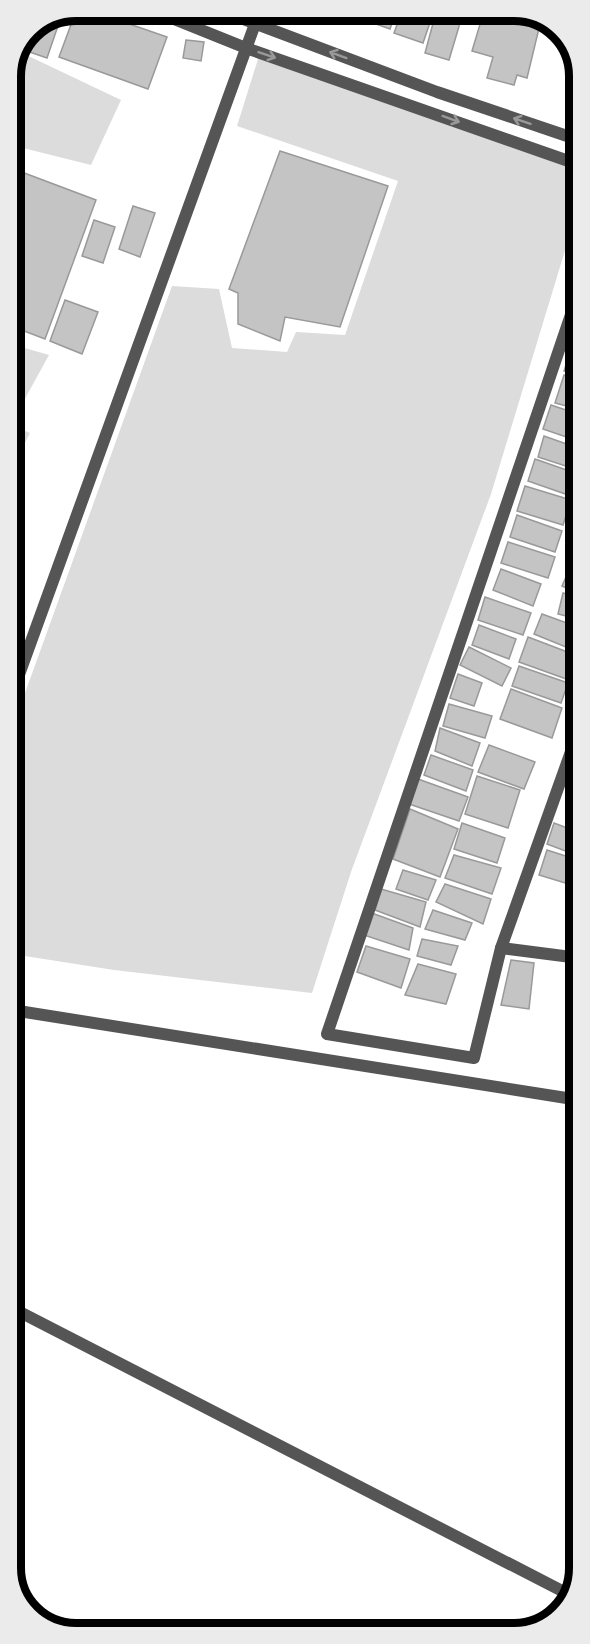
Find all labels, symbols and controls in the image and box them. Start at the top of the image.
one-way arrow [329,49,348,60]
one-way arrow [257,51,276,62]
one-way arrow [513,114,532,125]
one-way arrow [441,115,460,126]

